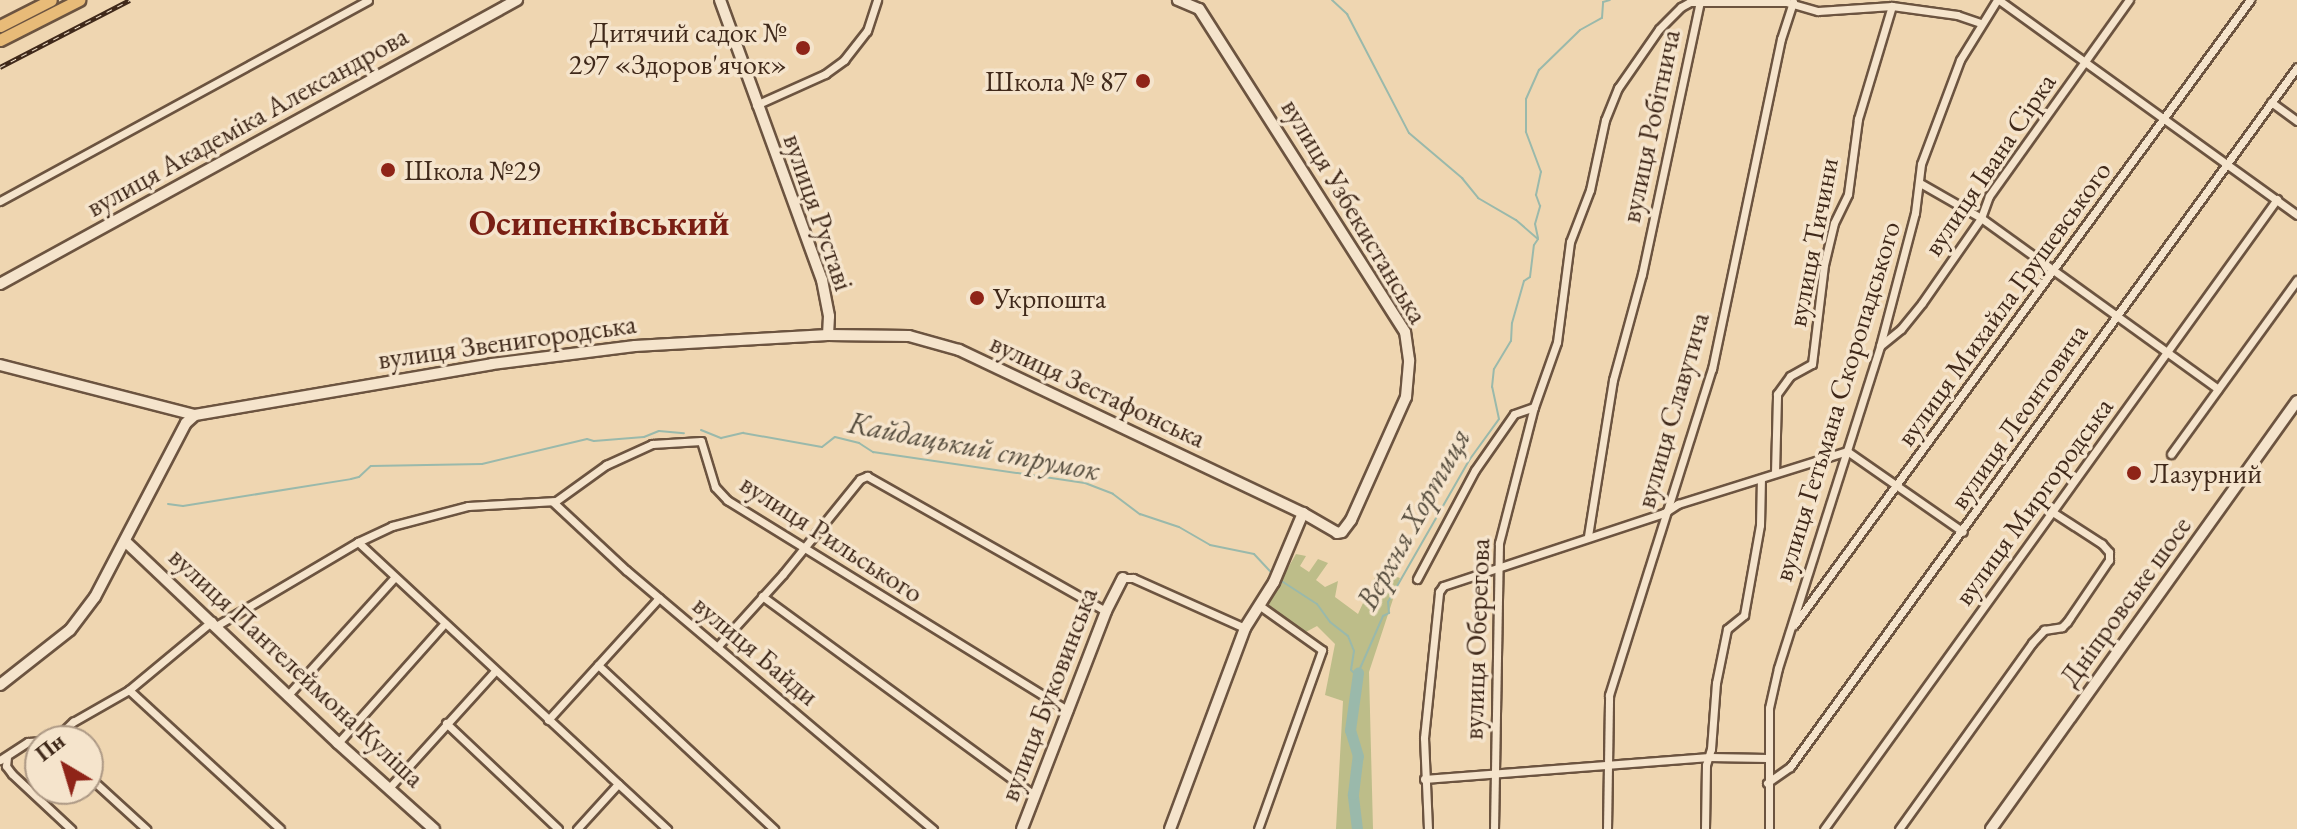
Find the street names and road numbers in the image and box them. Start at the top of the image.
street label: вулиця Академіка Александрова [80,18,414,224]
street label: вулиця Робітнича [1613,26,1687,226]
street label: вулиця Івана Сірка [1915,66,2063,262]
street label: вулиця Узбекистанська [1275,92,1435,330]
street label: вулиця Руставі [776,129,862,295]
street label: вулиця Михайла Грушевського [1888,154,2118,452]
street label: вулиця Тичини [1779,155,1845,329]
street label: вулиця Гетьмана Скоропадського [1765,217,1907,585]
street label: вулиця Звенигородська [376,306,638,376]
street label: вулиця Славутича [1628,308,1716,512]
street label: вулиця Леонтовича [1942,317,2094,515]
street label: вулиця Зестафонська [985,325,1211,455]
street label: вулиця Миргородська [1946,391,2120,611]
street label: вулиця Рильського [734,466,930,610]
street label: Дніпровське шосе [2052,510,2198,692]
street label: вулиця Оберегова [1456,538,1496,740]
street label: вулиця Пантелеймона Куліша [162,540,432,794]
street label: вулиця Буковинська [992,582,1104,806]
street label: вулиця Байди [686,588,826,712]

